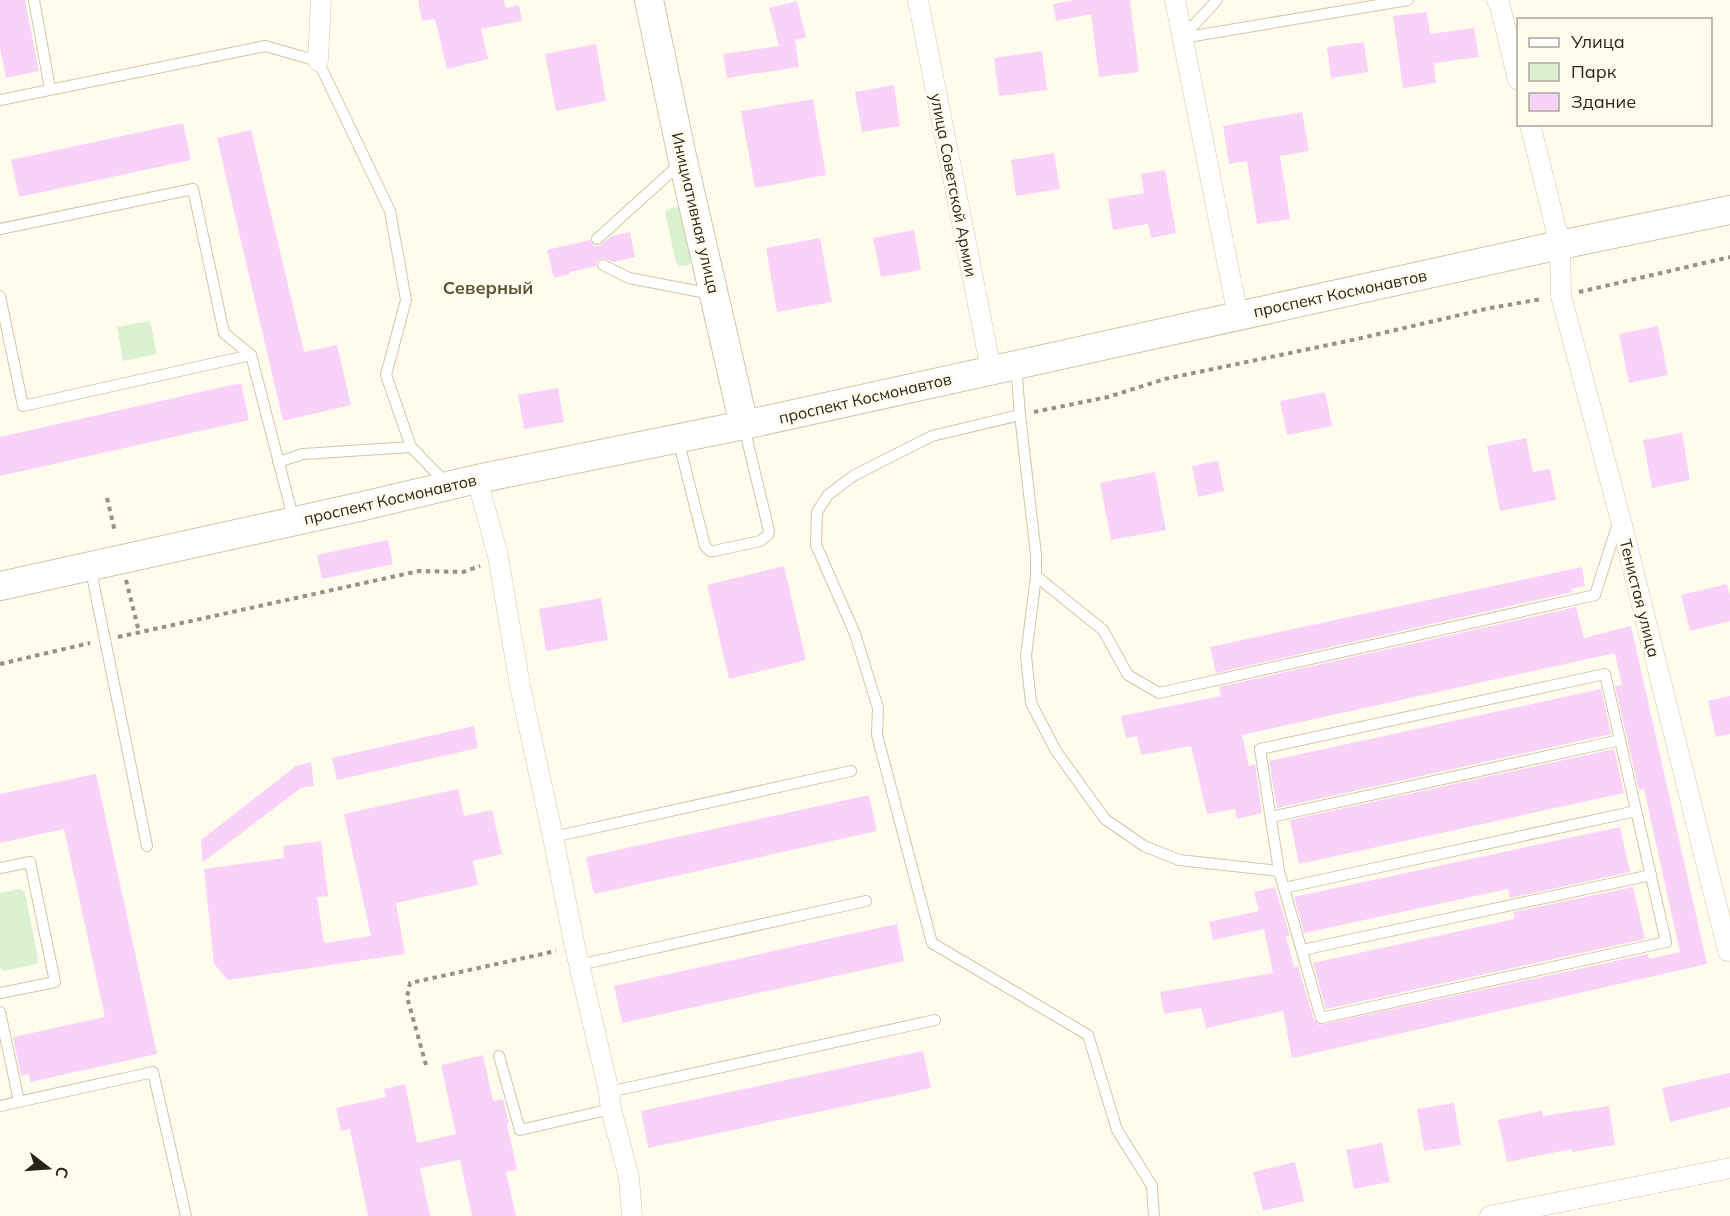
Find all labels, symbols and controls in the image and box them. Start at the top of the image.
legend [1517,18,1712,126]
text: Улица [1570,30,1625,53]
text: Парк [1571,60,1617,83]
text: Здание [1571,90,1636,113]
street label: улица Советской Армии [926,91,982,279]
street label: Инициативная улица [668,130,724,296]
street label: проспект Космонавтов [1251,265,1429,321]
district label: Северный [443,276,533,299]
street label: проспект Космонавтов [777,368,953,428]
street label: проспект Космонавтов [302,469,478,529]
street label: Тенистая улица [1616,537,1664,659]
north arrow [18,1138,78,1198]
text: С [51,1164,74,1181]

